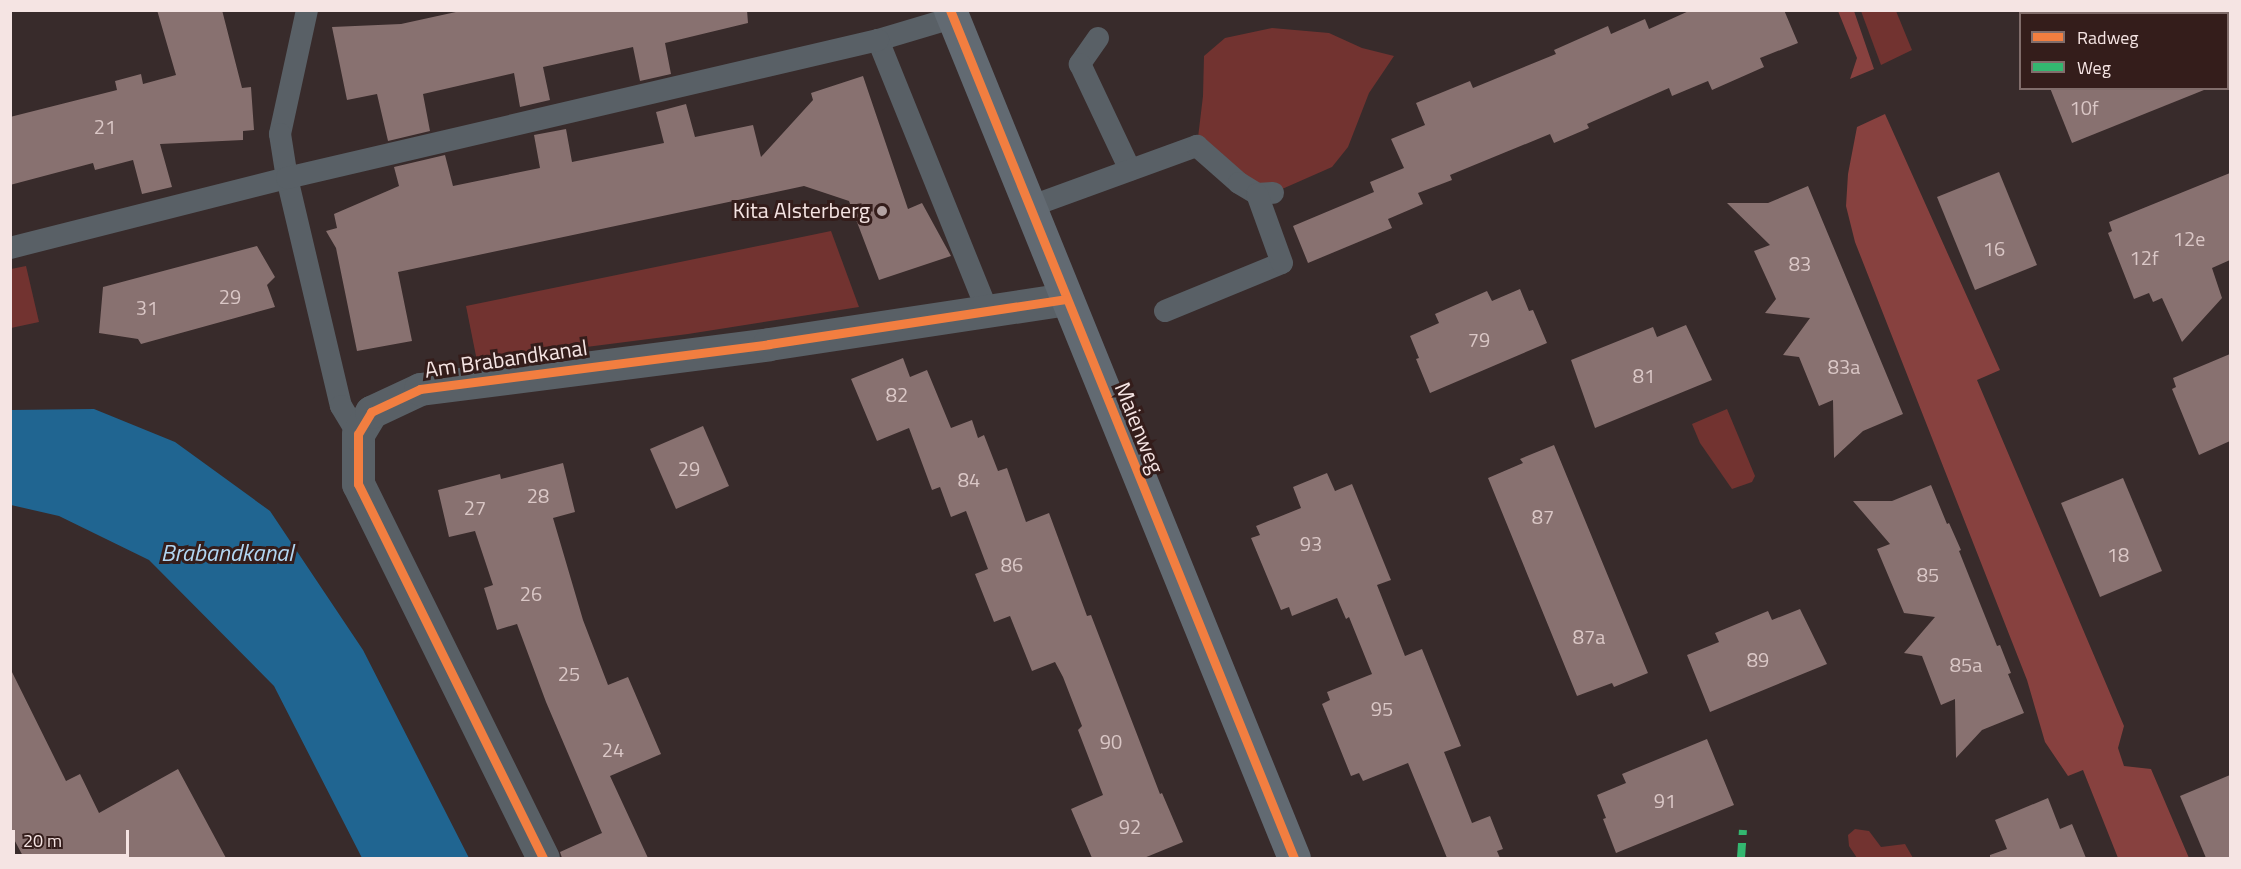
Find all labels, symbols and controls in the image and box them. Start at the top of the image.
legend [2019,12,2229,90]
text: Radweg [2077,24,2139,51]
text: Weg [2077,54,2111,81]
house number: 10f [2069,95,2099,119]
house number: 21 [94,114,116,138]
place label: Kita Alsterberg [733,198,870,224]
marker: Kita Alsterberg [875,204,889,218]
house number: 12e [2173,226,2205,250]
house number: 16 [1983,236,2005,260]
house number: 12f [2129,245,2159,269]
house number: 83 [1789,251,1811,275]
house number: 29 [219,284,241,308]
house number: 31 [136,295,158,319]
house number: 79 [1468,327,1490,351]
street label: Am Brabandkanal [423,335,589,383]
house number: 83a [1828,354,1860,378]
house number: 81 [1633,363,1655,387]
street label: Maienweg [1109,378,1169,478]
house number: 82 [886,382,908,406]
house number: 29 [678,456,700,480]
house number: 84 [958,467,980,491]
house number: 28 [527,483,549,507]
house number: 27 [464,495,486,519]
house number: 87 [1532,504,1554,528]
house number: 93 [1300,531,1322,555]
water label: Brabandkanal [161,539,293,567]
house number: 18 [2107,542,2129,566]
house number: 86 [1001,552,1023,576]
house number: 85 [1917,562,1939,586]
house number: 26 [520,581,542,605]
house number: 87a [1573,624,1605,648]
house number: 89 [1747,647,1769,671]
house number: 85a [1950,652,1982,676]
house number: 25 [558,661,580,685]
house number: 95 [1371,696,1393,720]
house number: 90 [1100,729,1122,753]
house number: 24 [602,737,624,761]
house number: 91 [1654,788,1676,812]
house number: 92 [1119,814,1141,838]
scale bar [15,818,132,856]
text: 20 m [23,827,62,854]

